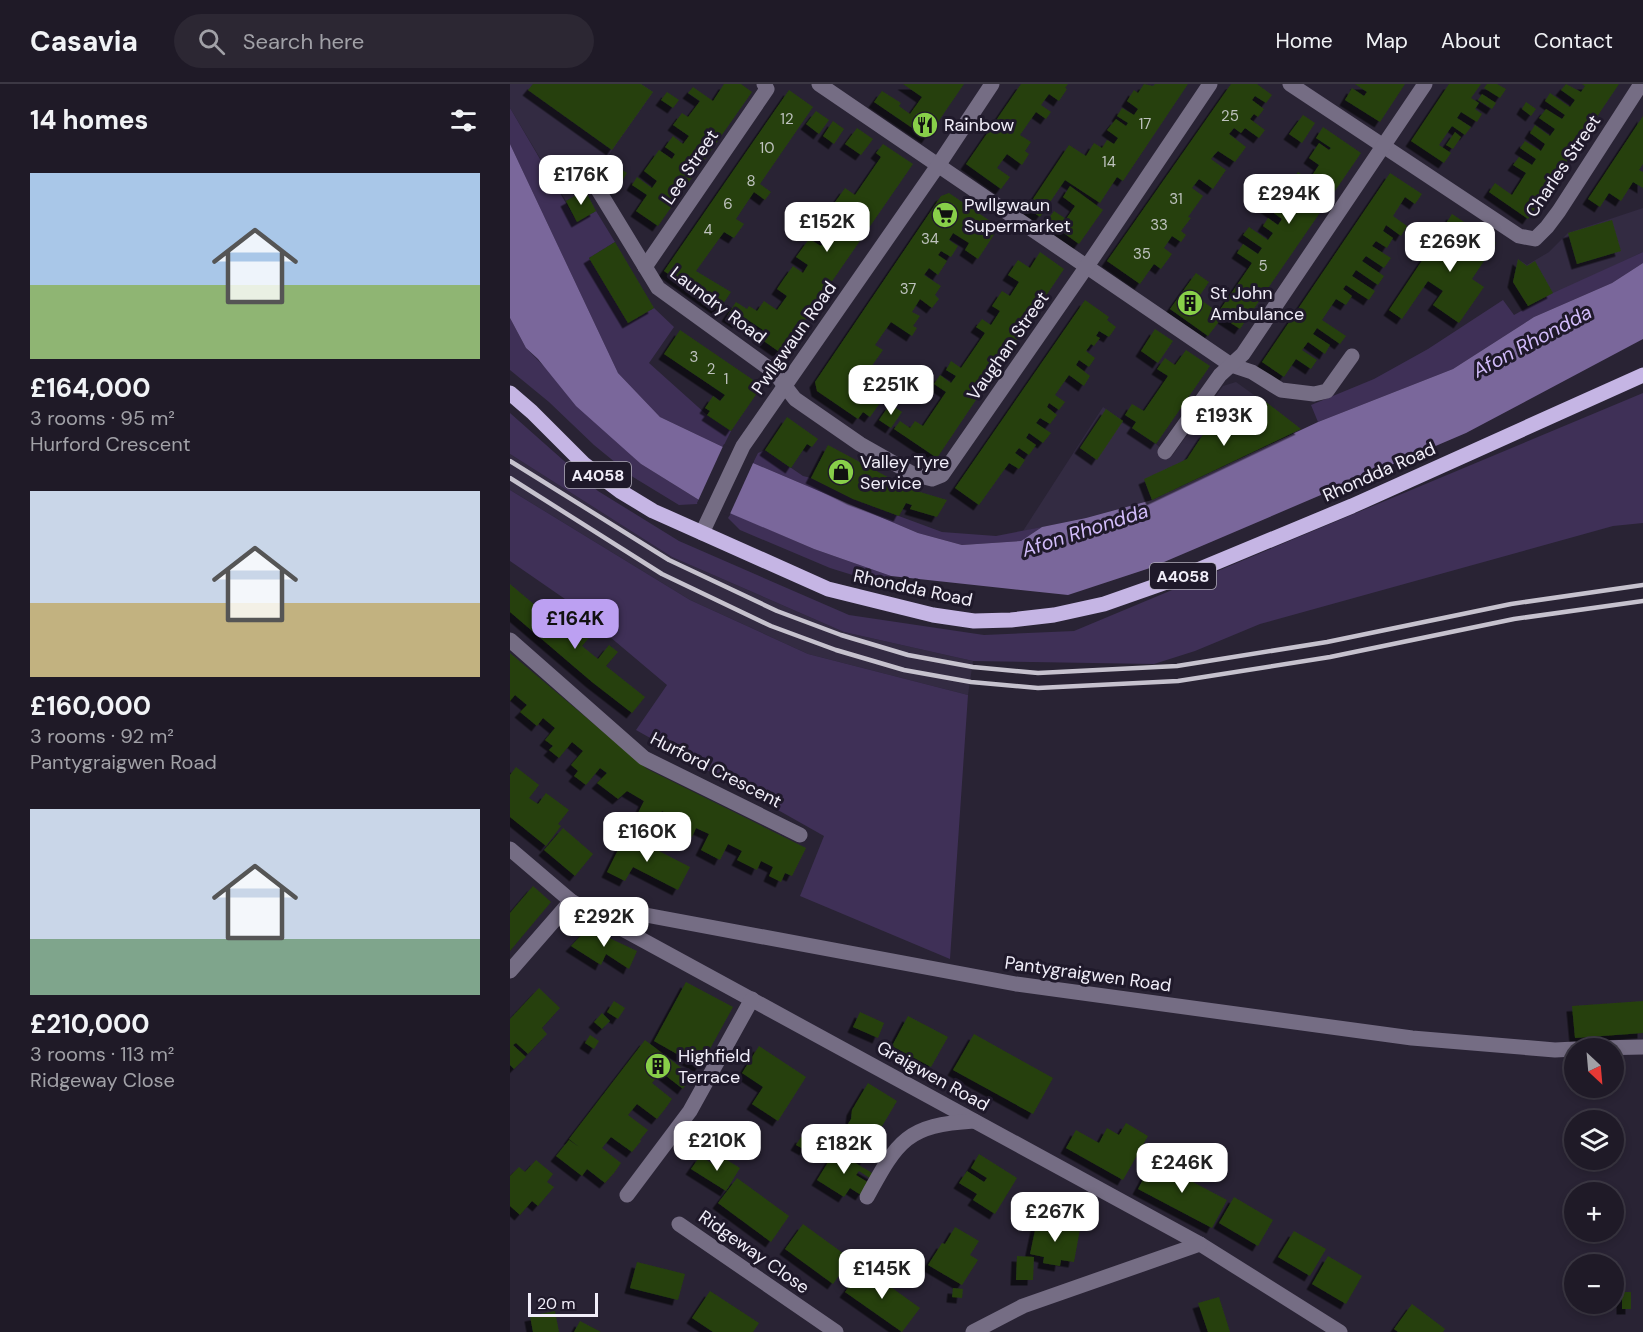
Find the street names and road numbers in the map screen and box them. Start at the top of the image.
street label: Charles Street [1520,110,1606,222]
street label: Lee Street [656,125,724,209]
street label: Laundry Road [665,261,771,349]
street label: Pwllgwaun Road [746,277,842,399]
street label: Vaughan Street [962,287,1054,405]
street label: Rhondda Road [1319,436,1439,508]
road number: A4058 [565,462,631,488]
road number: A4058 [1150,563,1216,589]
street label: Rhondda Road [851,564,975,612]
street label: Hurford Crescent [646,727,786,813]
street label: Pantygraigwen Road [1003,950,1173,998]
street label: Graigwen Road [872,1035,994,1117]
street label: Ridgeway Close [694,1205,814,1299]

